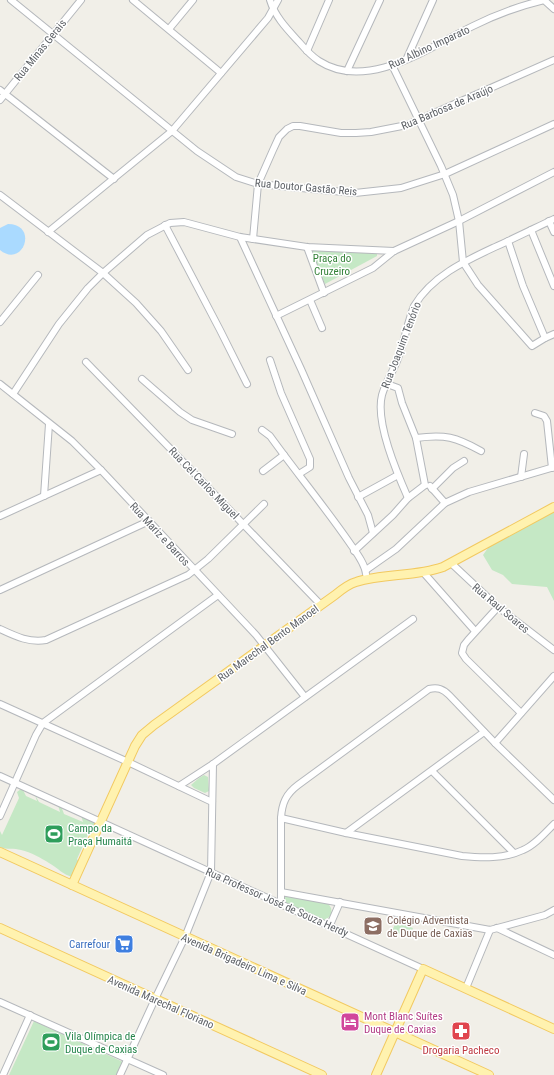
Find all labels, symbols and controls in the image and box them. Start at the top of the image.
street label: Rua Minas Gerais [12,17,69,84]
street label: Rua Albino Imparato [387,23,472,72]
street label: Rua Barbosa de Araújo [399,82,496,133]
street label: Rua Doutor Gastão Reis [254,177,358,198]
park label: Praça do Cruzeiro [313,252,352,278]
street label: Rua Joaquim Tenório [379,300,424,390]
street label: Rua Cel Carlos Miguel [166,445,241,522]
street label: Rua Mariz e Barros [127,500,192,569]
street label: Rua Raul Soares [470,581,532,636]
street label: Rua Marechal Bento Manoel [215,602,321,684]
place label: Campo da Praça Humaitá [68,822,132,848]
sports icon: Campo da Praça Humaitá [43,823,65,845]
street label: Rua Professor José de Souza Herdy [203,865,351,940]
place label: Colégio Adventista de Duque de Caxias [387,914,473,940]
school or university icon: Colégio Adventista de Duque de Caxias [362,915,384,937]
street label: Avenida Brigadeiro Lima e Silva [179,931,309,998]
supermarket icon: Carrefour [113,933,135,955]
place label: Carrefour [69,938,111,951]
street label: Avenida Marechal Floriano [106,973,216,1032]
place label: Mont Blanc Suítes Duque de Caxias [364,1010,443,1036]
hotel icon: Mont Blanc Suítes Duque de Caxias [339,1011,361,1033]
pharmacy icon: Drogaria Pacheco [450,1020,472,1042]
place label: Vila Olímpica de Duque de Caxias [65,1030,137,1056]
sports icon: Vila Olímpica de Duque de Caxias [40,1031,62,1053]
place label: Drogaria Pacheco [423,1044,500,1057]

